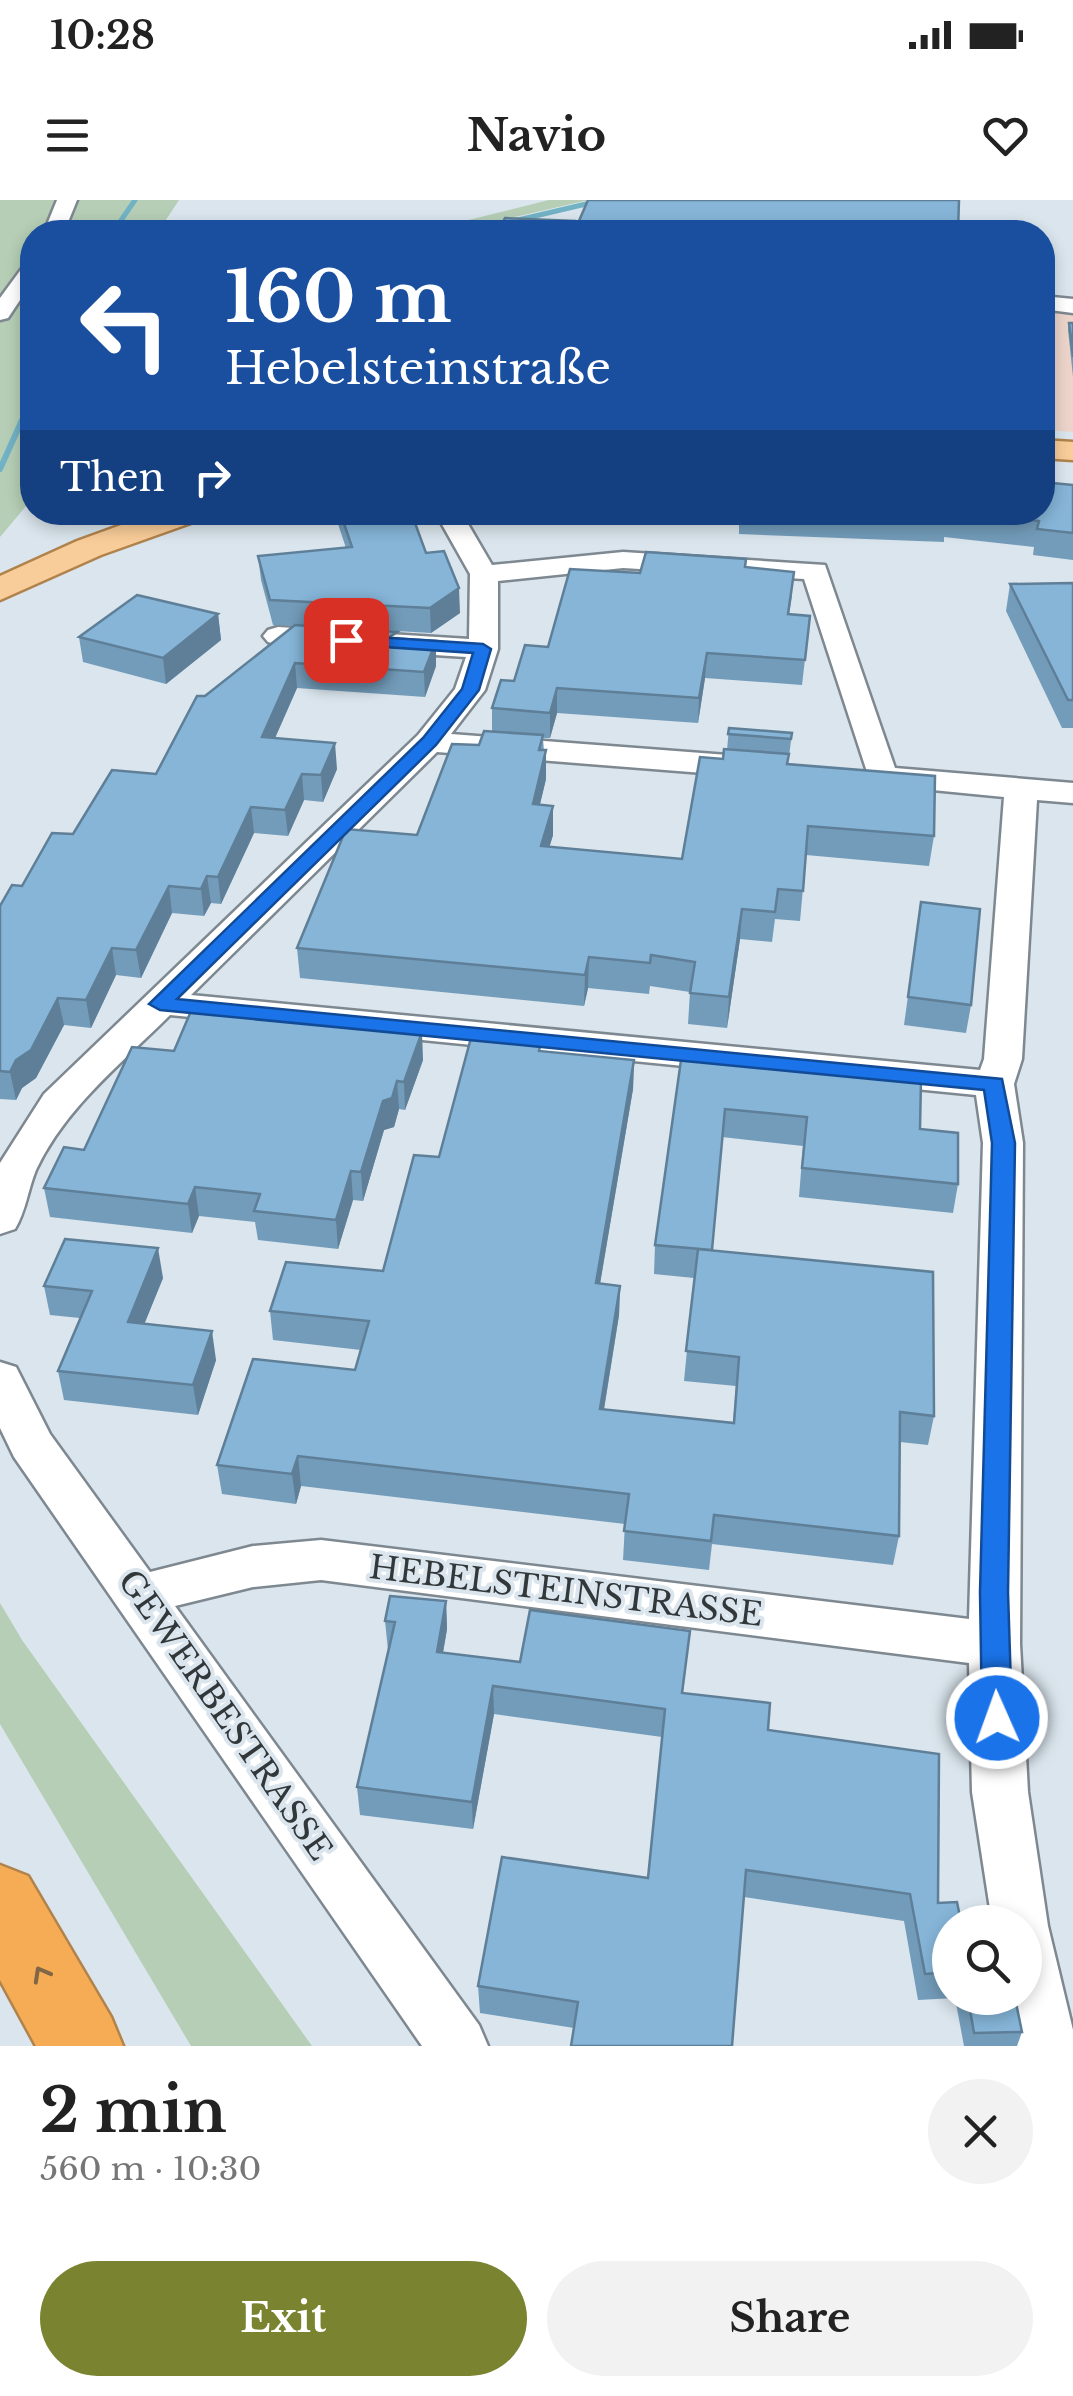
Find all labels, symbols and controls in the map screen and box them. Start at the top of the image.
text: 10:28 [50,12,155,59]
text: Navio [467,107,606,163]
icon: menu [40,108,95,163]
icon: heart [978,108,1033,163]
text: 160 m [225,254,452,341]
icon: left [60,260,190,390]
text: Hebelsteinstraße [225,340,611,396]
icon: right [185,450,240,505]
text: Then [60,454,165,501]
pin [304,598,389,683]
icon: arrive [319,613,374,668]
street label: HEBELSTEINSTRASSE [367,1547,765,1635]
street label: GEWERBESTRASSE [110,1562,340,1868]
position arrow [945,1666,1049,1770]
map controls [932,1905,1042,2015]
button: search [932,1905,1042,2015]
one-way arrow [33,1967,53,1985]
text: 2 min [40,2074,227,2148]
button: close [928,2079,1033,2184]
text: 560 m · 10:30 [40,2149,261,2189]
button: Exit [40,2261,527,2376]
button: Share [547,2261,1033,2376]

